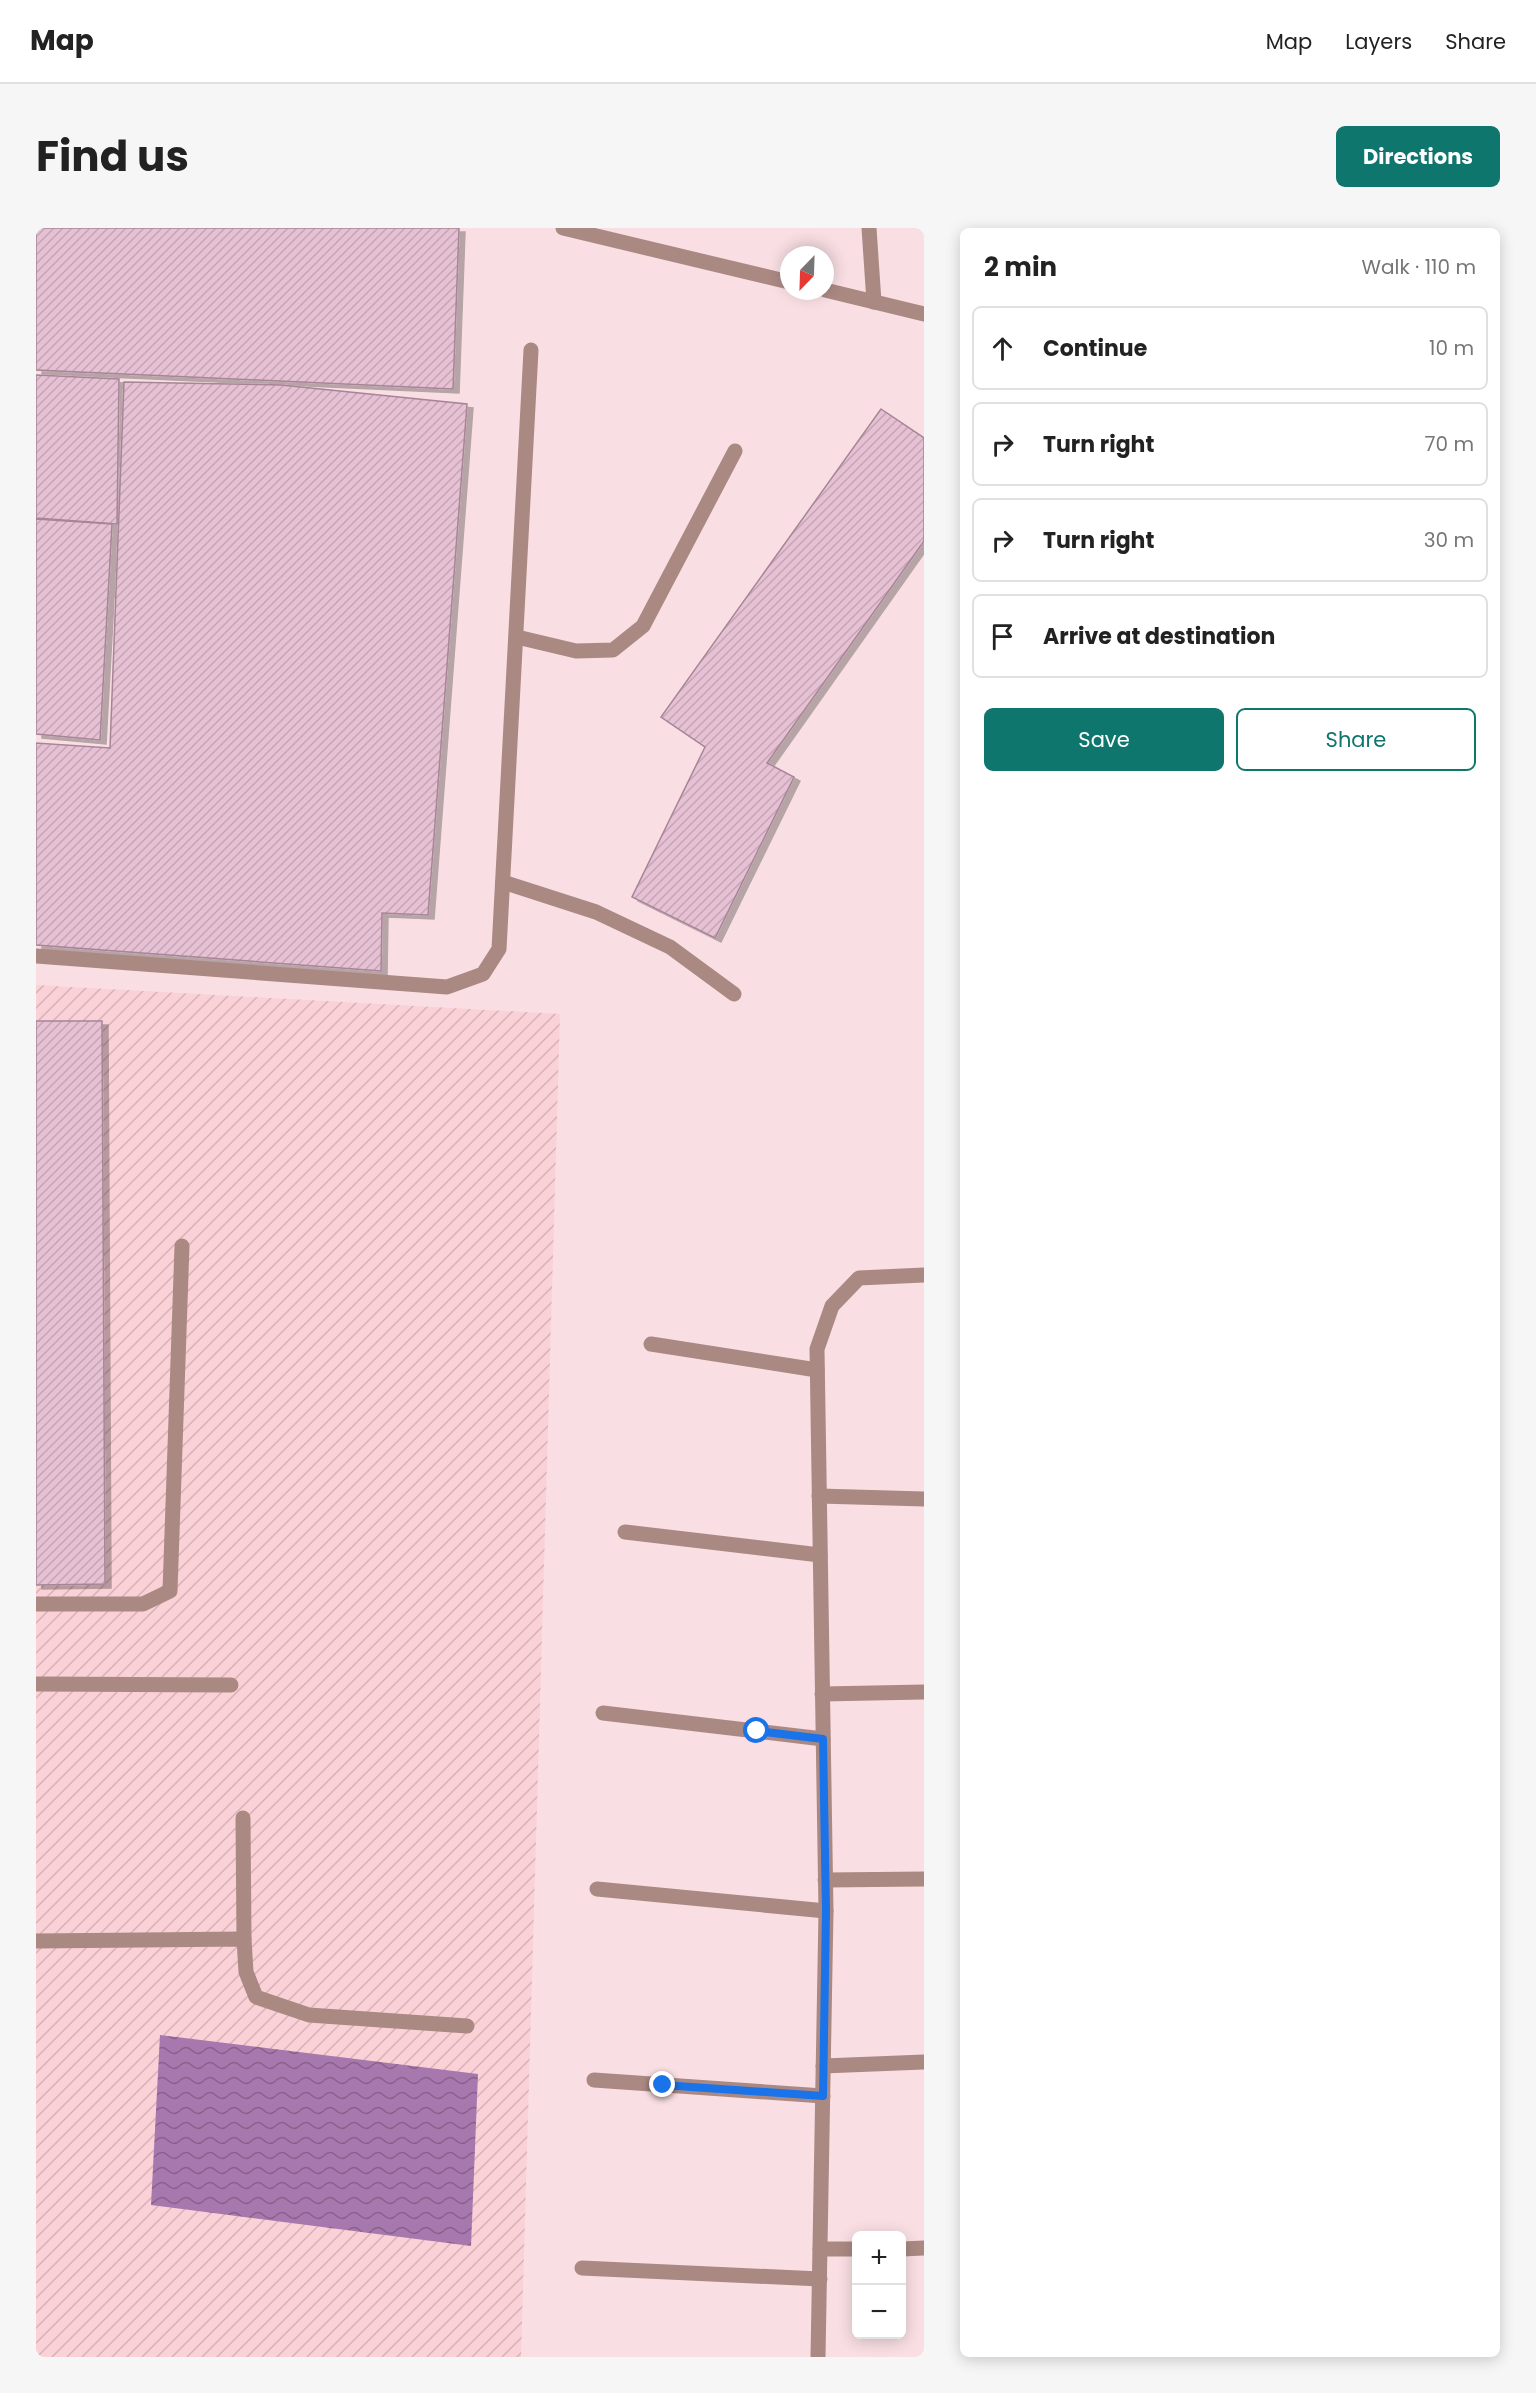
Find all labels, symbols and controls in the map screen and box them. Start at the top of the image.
text: Map [30,21,94,60]
text: Map [1266,27,1312,56]
text: Layers [1345,27,1412,56]
text: Share [1445,27,1506,56]
button: Directions [1336,126,1500,187]
text: Find us [36,127,189,186]
north arrow [780,246,834,300]
text: 2 min [984,249,1057,285]
text: Walk · 110 m [1362,253,1476,281]
icon: ahead [986,332,1019,365]
text: Continue [1043,333,1147,364]
text: 10 m [1429,334,1474,362]
icon: right [986,428,1019,461]
text: Turn right [1043,429,1154,460]
text: 70 m [1425,430,1474,458]
icon: right [986,524,1019,557]
text: Turn right [1043,525,1154,556]
text: 30 m [1424,526,1474,554]
icon: arrive [986,620,1019,653]
text: Arrive at destination [1043,621,1275,652]
button: Save [984,708,1224,771]
button: Share [1236,708,1476,771]
route start [743,1717,769,1743]
route end [649,2071,675,2097]
map controls [852,2231,906,2339]
button: + [852,2231,906,2285]
button: − [852,2285,906,2339]

